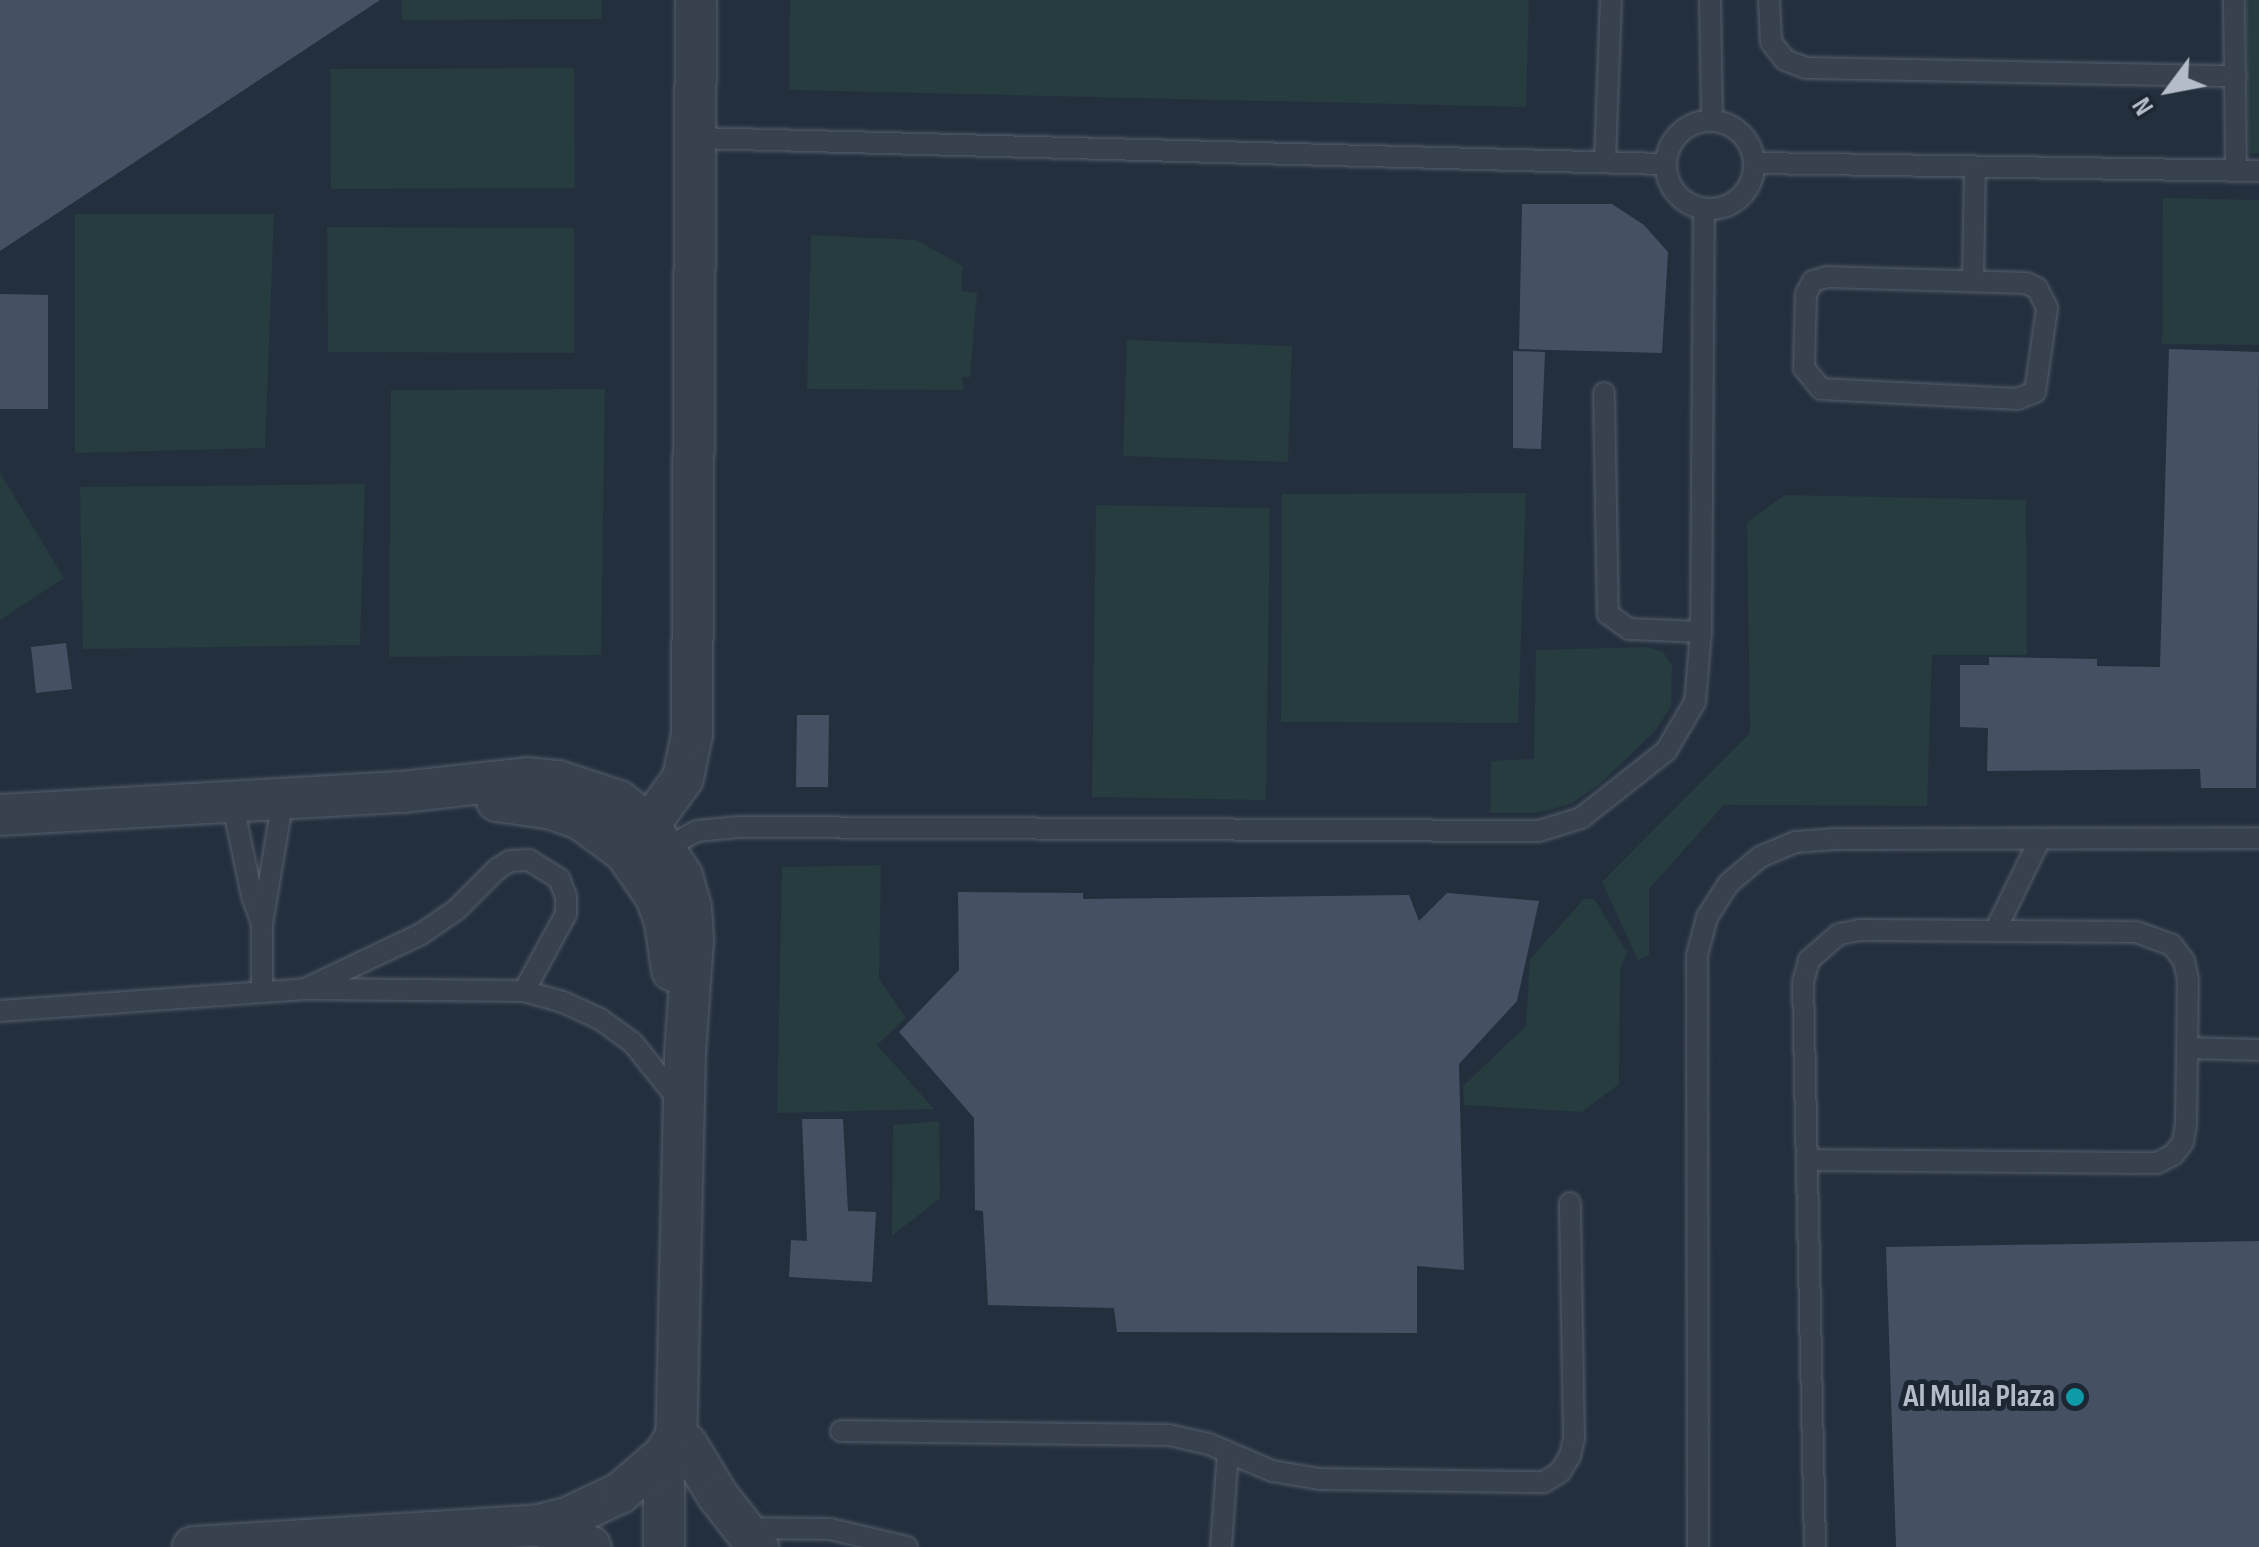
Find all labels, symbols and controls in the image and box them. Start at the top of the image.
north arrow [2119,40,2219,140]
text: N [2125,91,2161,121]
place label: Al Mulla Plaza [1903,1378,2055,1416]
marker: Al Mulla Plaza [2064,1386,2086,1408]

